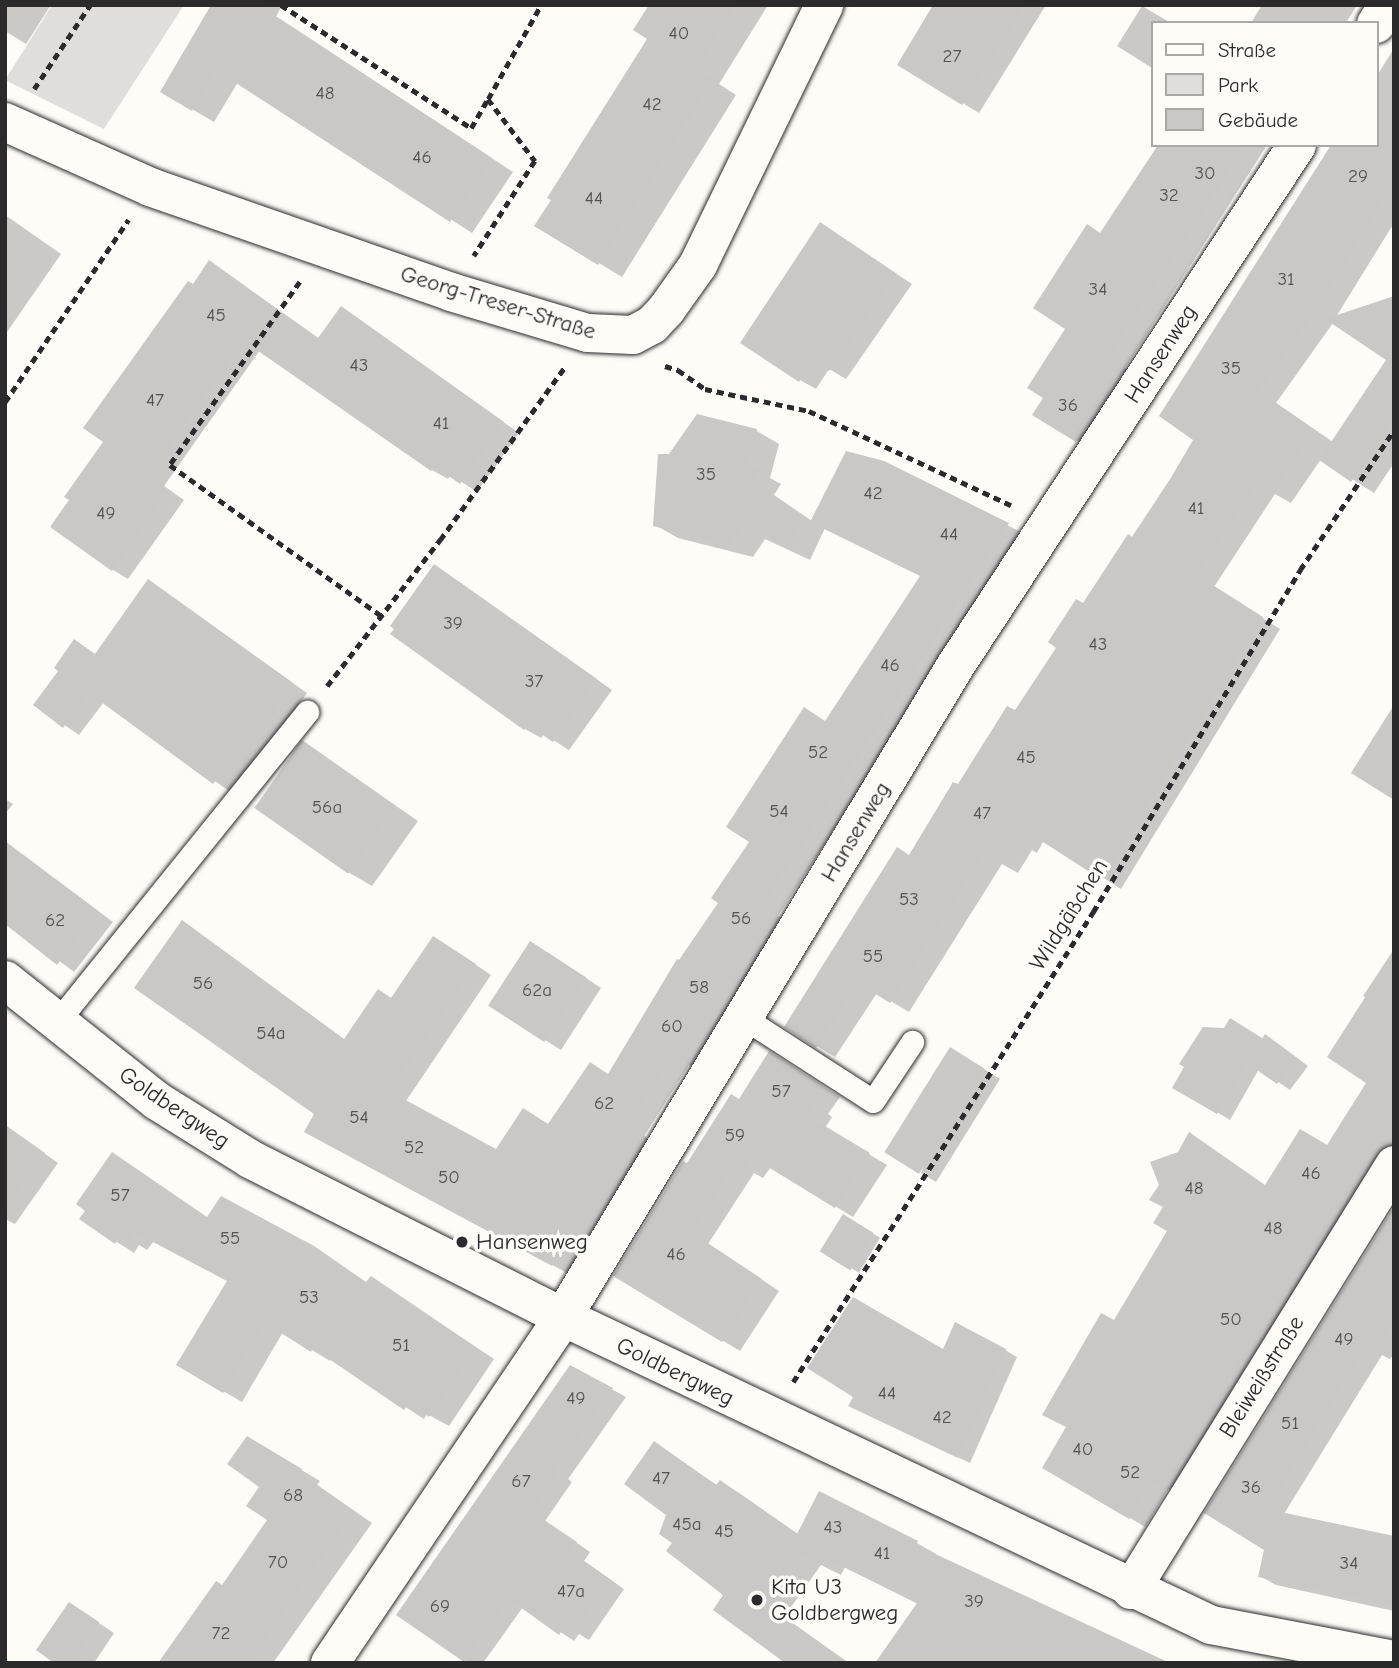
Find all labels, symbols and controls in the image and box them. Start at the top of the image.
legend [1150,21,1378,147]
house number: 40 [669,23,689,45]
text: Straße [1218,38,1276,62]
house number: 27 [943,46,961,68]
text: Park [1218,73,1258,97]
house number: 48 [316,83,334,105]
house number: 42 [642,94,662,116]
text: Gebäude [1218,108,1298,132]
house number: 46 [412,147,432,169]
house number: 30 [1194,163,1216,185]
house number: 29 [1348,166,1368,188]
house number: 32 [1159,185,1179,207]
house number: 44 [585,188,603,210]
street label: Georg-Treser-Straße [397,260,599,346]
house number: 31 [1277,269,1295,291]
house number: 34 [1089,279,1107,301]
street label: Hansenweg [1119,300,1203,408]
house number: 45 [206,305,226,327]
house number: 43 [350,355,368,377]
house number: 35 [1221,358,1241,380]
house number: 47 [146,390,164,412]
house number: 36 [1058,395,1078,417]
house number: 41 [433,413,449,435]
house number: 35 [696,464,716,486]
house number: 42 [863,483,883,505]
house number: 41 [1188,498,1204,520]
house number: 49 [96,503,116,525]
house number: 44 [940,524,958,546]
house number: 39 [443,613,463,635]
house number: 43 [1089,634,1107,656]
house number: 46 [880,655,900,677]
house number: 37 [525,671,543,693]
house number: 52 [808,742,828,764]
house number: 45 [1016,747,1036,769]
street label: Hansenweg [815,777,897,887]
house number: 56a [312,797,342,819]
house number: 54 [769,801,789,823]
house number: 47 [973,803,991,825]
street label: Wildgäßchen [1024,854,1114,976]
house number: 53 [899,889,919,911]
house number: 56 [731,908,751,930]
house number: 62 [45,910,65,932]
house number: 55 [863,946,883,968]
house number: 56 [193,973,213,995]
house number: 58 [689,977,709,999]
house number: 62a [522,980,552,1002]
house number: 60 [661,1016,683,1038]
house number: 54a [256,1023,286,1045]
street label: Goldbergweg [113,1061,235,1155]
house number: 57 [771,1081,791,1103]
house number: 62 [594,1093,614,1115]
house number: 54 [349,1107,369,1129]
house number: 59 [725,1125,745,1147]
house number: 52 [404,1137,424,1159]
house number: 46 [1301,1163,1321,1185]
house number: 50 [438,1167,460,1189]
house number: 48 [1185,1178,1203,1200]
house number: 57 [110,1185,130,1207]
house number: 48 [1264,1218,1282,1240]
house number: 55 [220,1228,240,1250]
place label: Hansenweg [476,1228,588,1256]
marker: Hansenweg [454,1234,470,1250]
house number: 46 [666,1244,686,1266]
house number: 53 [299,1287,319,1309]
house number: 50 [1220,1309,1242,1331]
street label: Bleiweißstraße [1214,1311,1310,1443]
house number: 49 [1334,1329,1354,1351]
street label: Goldbergweg [612,1332,738,1412]
house number: 51 [392,1335,410,1357]
house number: 44 [878,1383,896,1405]
house number: 49 [566,1388,586,1410]
house number: 42 [932,1407,952,1429]
house number: 51 [1281,1413,1299,1435]
house number: 40 [1073,1439,1093,1461]
house number: 52 [1120,1462,1140,1484]
house number: 47 [652,1468,670,1490]
house number: 67 [511,1471,531,1493]
house number: 36 [1241,1477,1261,1499]
house number: 68 [283,1485,303,1507]
house number: 45a [672,1514,702,1536]
house number: 43 [824,1517,842,1539]
house number: 45 [714,1521,734,1543]
house number: 41 [874,1543,890,1565]
house number: 70 [268,1552,288,1574]
house number: 34 [1340,1553,1358,1575]
place label: Kita U3 Goldbergweg [771,1573,898,1627]
house number: 47a [557,1581,585,1603]
house number: 39 [964,1591,984,1613]
marker: Kita U3 Goldbergweg [749,1592,765,1608]
house number: 69 [430,1596,450,1618]
house number: 72 [212,1623,230,1645]

